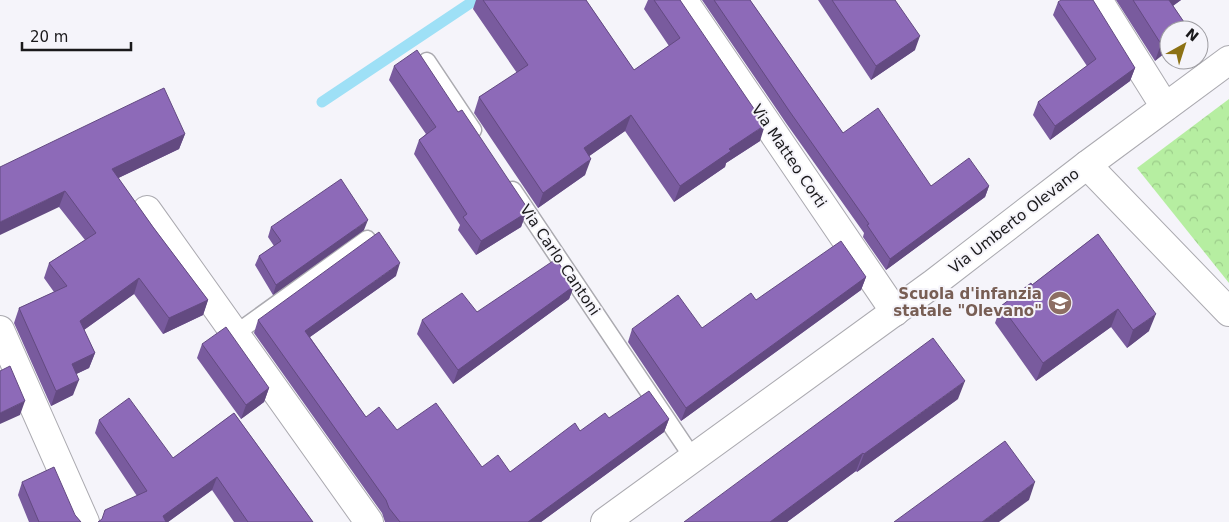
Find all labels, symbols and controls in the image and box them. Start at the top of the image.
scale bar [22,20,131,52]
north arrow [1159,20,1209,70]
text: N [1183,25,1202,45]
text: 20 m [30,28,68,46]
street label: Via Matteo Corti [748,101,830,211]
street label: Via Umberto Olevano [945,165,1083,277]
street label: Via Carlo Cantoni [516,201,604,319]
place label: Scuola d'infanzia statale "Olevano" [893,285,1042,320]
school or university icon: Scuola d'infanzia statale "Olevano" [1047,290,1073,316]

